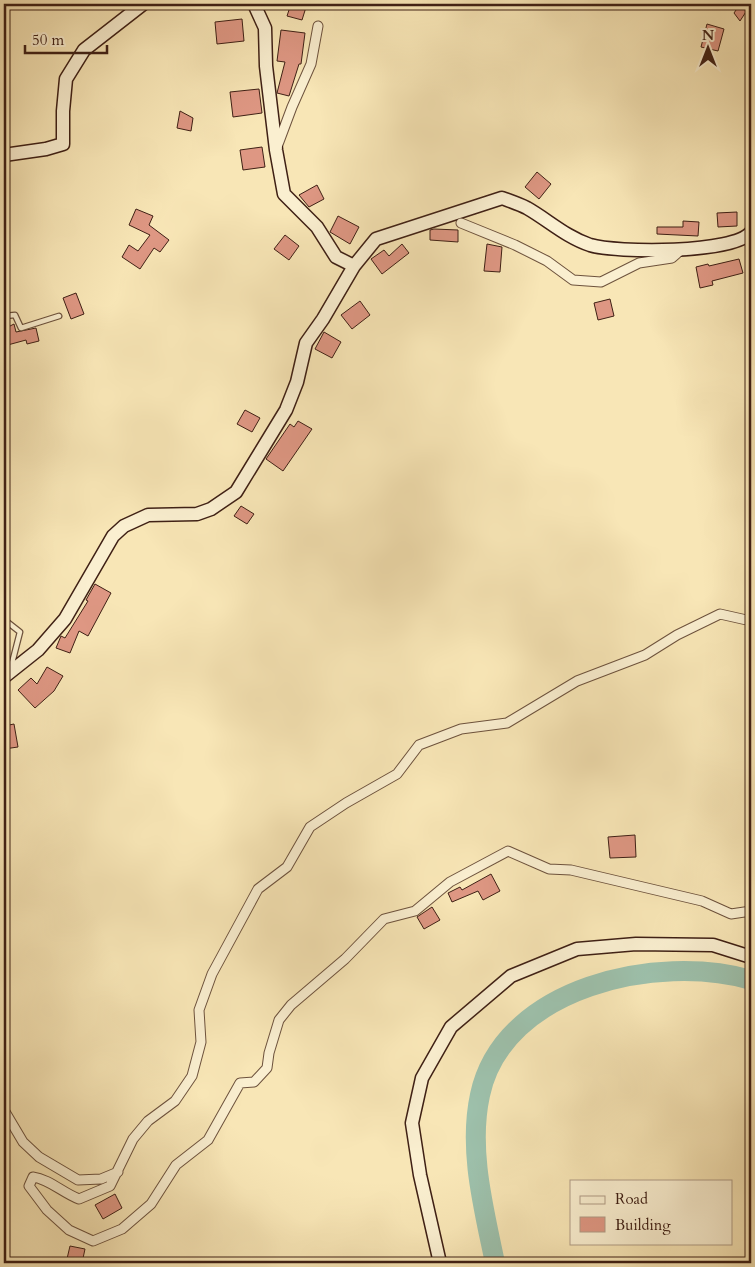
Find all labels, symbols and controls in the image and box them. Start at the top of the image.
scale bar [25,22,108,54]
north arrow [682,22,732,72]
text: N [702,26,714,45]
text: 50 m [32,30,64,50]
legend [570,1180,732,1244]
text: Road [615,1189,648,1209]
text: Building [615,1215,671,1235]

